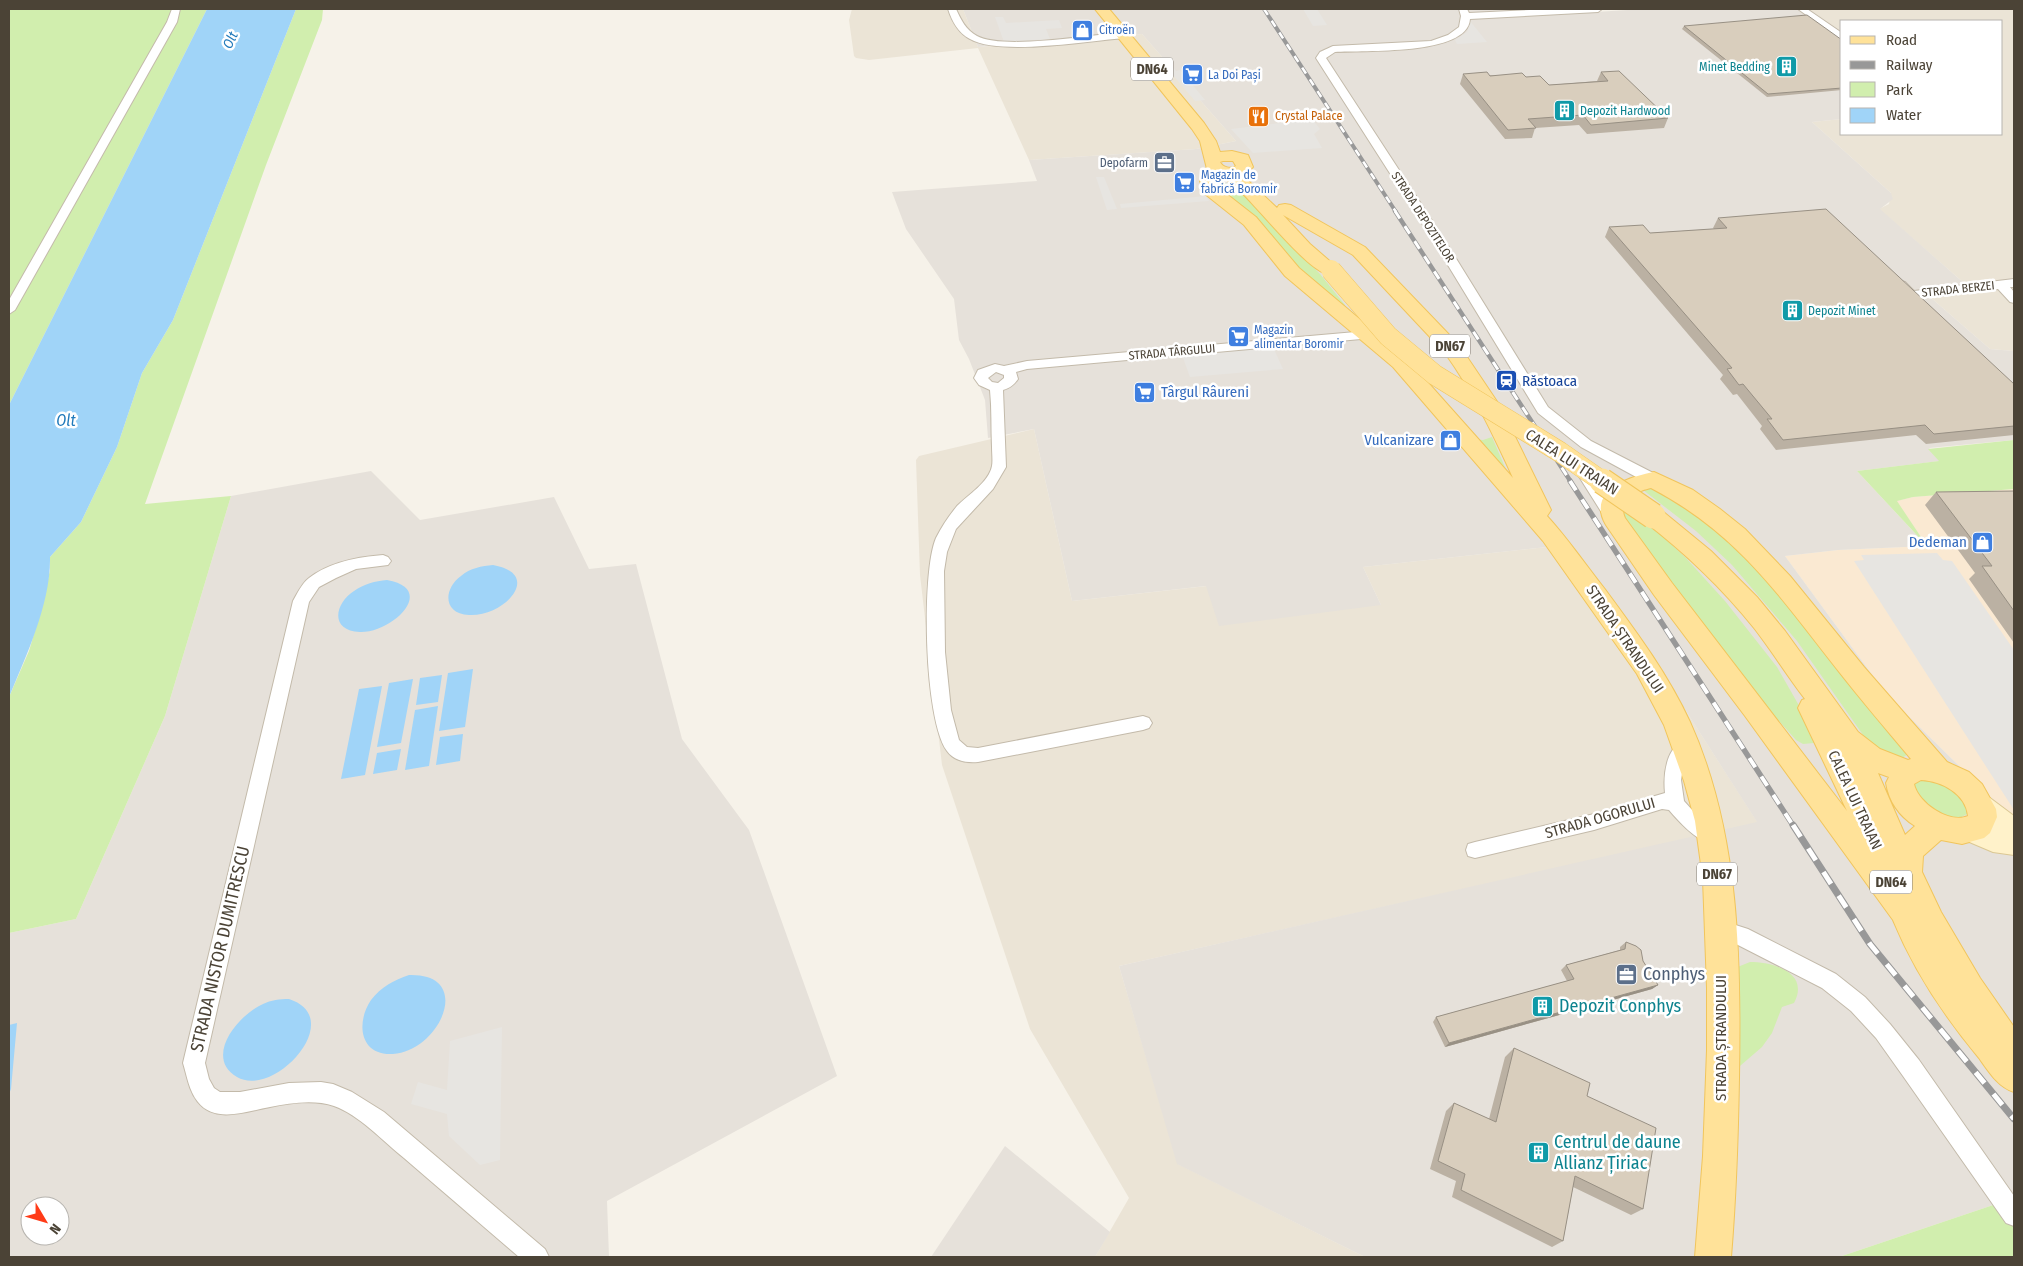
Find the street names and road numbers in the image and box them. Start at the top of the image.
road number: DN64 [1131,58,1173,80]
street label: STRADA DEPOZITELOR [1389,169,1458,265]
street label: STRADA BERZEI [1921,278,1995,300]
road number: DN67 [1430,334,1470,358]
street label: STRADA TÂRGULUI [1128,340,1216,363]
street label: CALEA LUI TRAIAN [1522,425,1622,499]
street label: STRADA ȘTRANDULUI [1581,582,1668,697]
street label: CALEA LUI TRAIAN [1824,748,1886,852]
street label: STRADA OGORULUI [1543,794,1657,842]
street label: STRADA NISTOR DUMITRESCU [186,844,254,1054]
road number: DN67 [1697,862,1737,886]
road number: DN64 [1870,870,1912,894]
street label: STRADA ȘTRANDULUI [1712,975,1731,1101]

